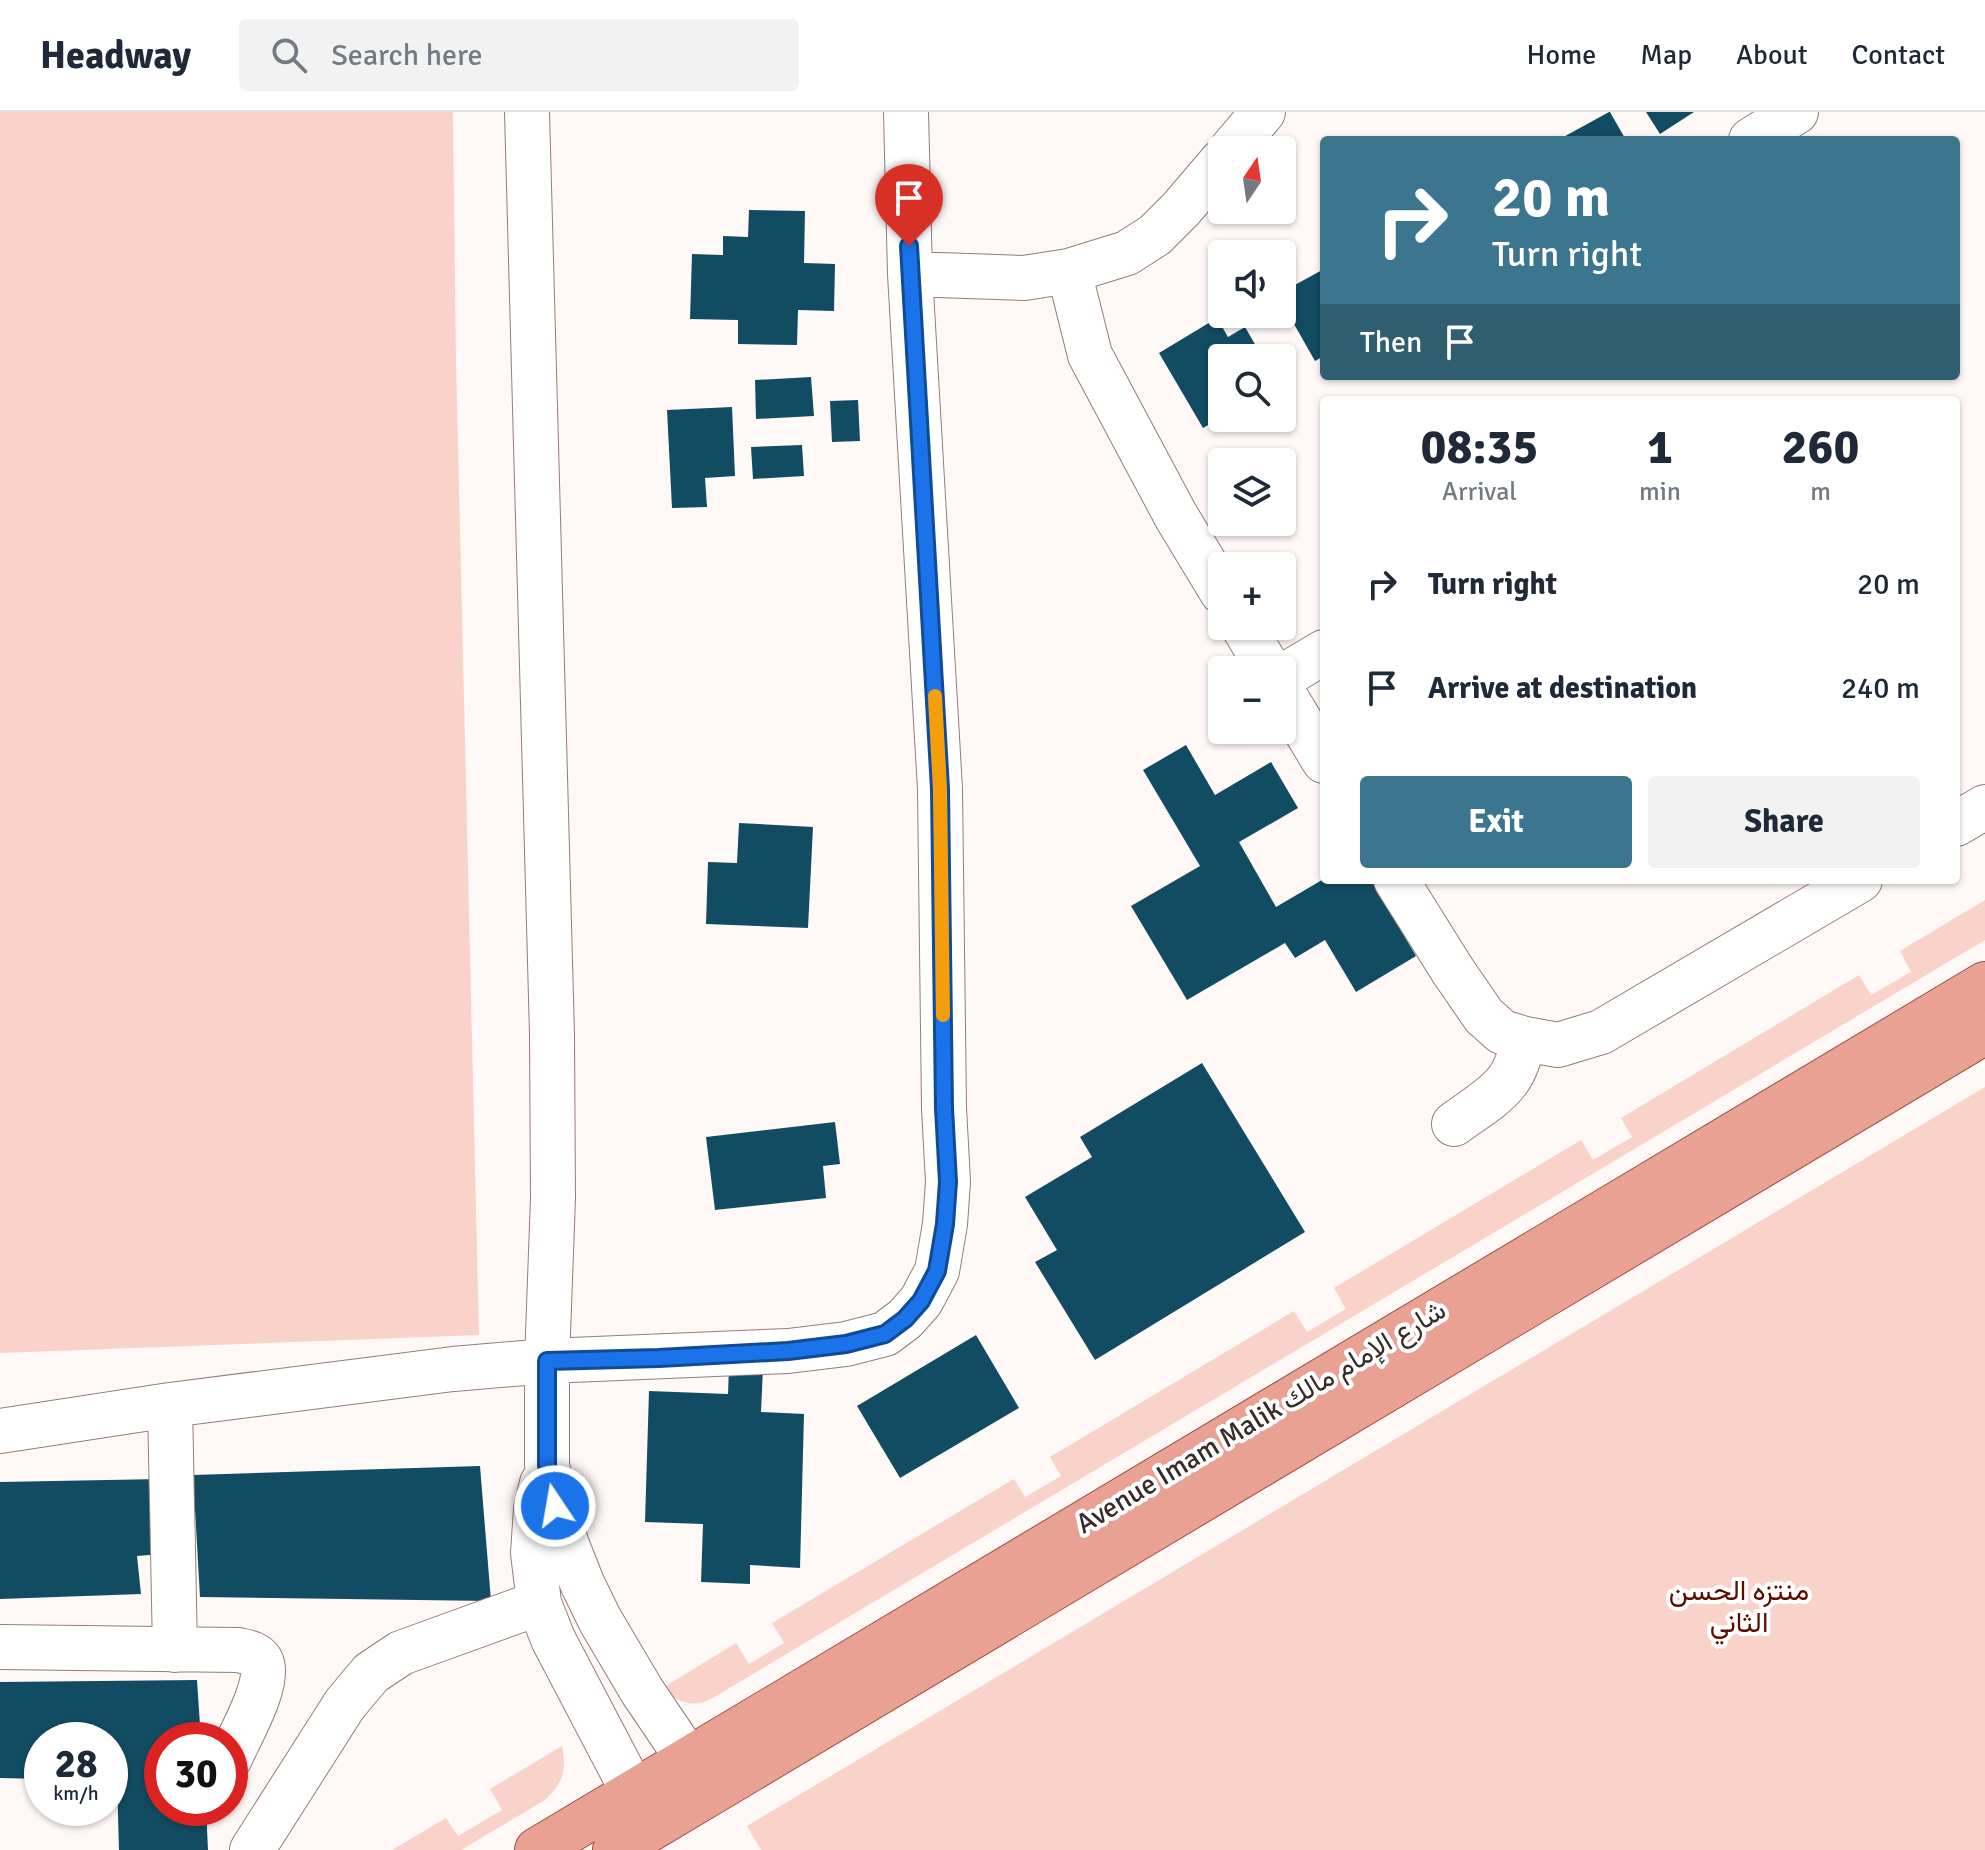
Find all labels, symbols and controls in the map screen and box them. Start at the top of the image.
search box [239,19,799,91]
text: Headway [40,32,191,79]
icon: search [267,33,311,77]
text: Search here [331,37,482,74]
text: Home [1527,38,1596,72]
text: Map [1640,38,1692,72]
text: About [1736,38,1808,72]
text: Contact [1852,38,1945,72]
north arrow [1208,136,1296,224]
map controls [1208,136,1296,744]
text: 20 m [1492,163,1610,232]
pin [875,164,943,246]
icon: right [1360,168,1464,272]
icon: arrive [887,176,931,220]
text: Turn right [1492,232,1642,277]
button: sound [1208,240,1296,328]
icon: arrive [1438,320,1482,364]
text: Then [1360,324,1422,361]
button: search [1208,344,1296,432]
text: 08:35 [1421,418,1538,477]
text: 1 [1647,418,1673,477]
text: 260 [1782,418,1859,477]
button: layers [1208,448,1296,536]
text: Arrival [1442,476,1517,508]
text: min [1639,476,1681,508]
text: m [1810,476,1831,508]
button: + [1208,552,1296,640]
icon: right [1360,562,1404,606]
text: Turn right [1428,566,1557,603]
text: 20 m [1857,566,1920,603]
button: − [1208,656,1296,744]
icon: arrive [1360,666,1404,710]
text: Arrive at destination [1428,670,1697,707]
text: 240 m [1841,670,1920,707]
button: Exit [1360,776,1632,868]
button: Share [1648,776,1920,868]
street label: Avenue Imam Malik شارع الإمام مالك [1070,1293,1453,1542]
position arrow [513,1464,597,1548]
park label: منتزه الحسن الثاني [1669,1574,1809,1645]
speed limit sign: 30 [144,1722,248,1826]
text: 28 [54,1739,98,1789]
text: km/h [53,1781,99,1806]

